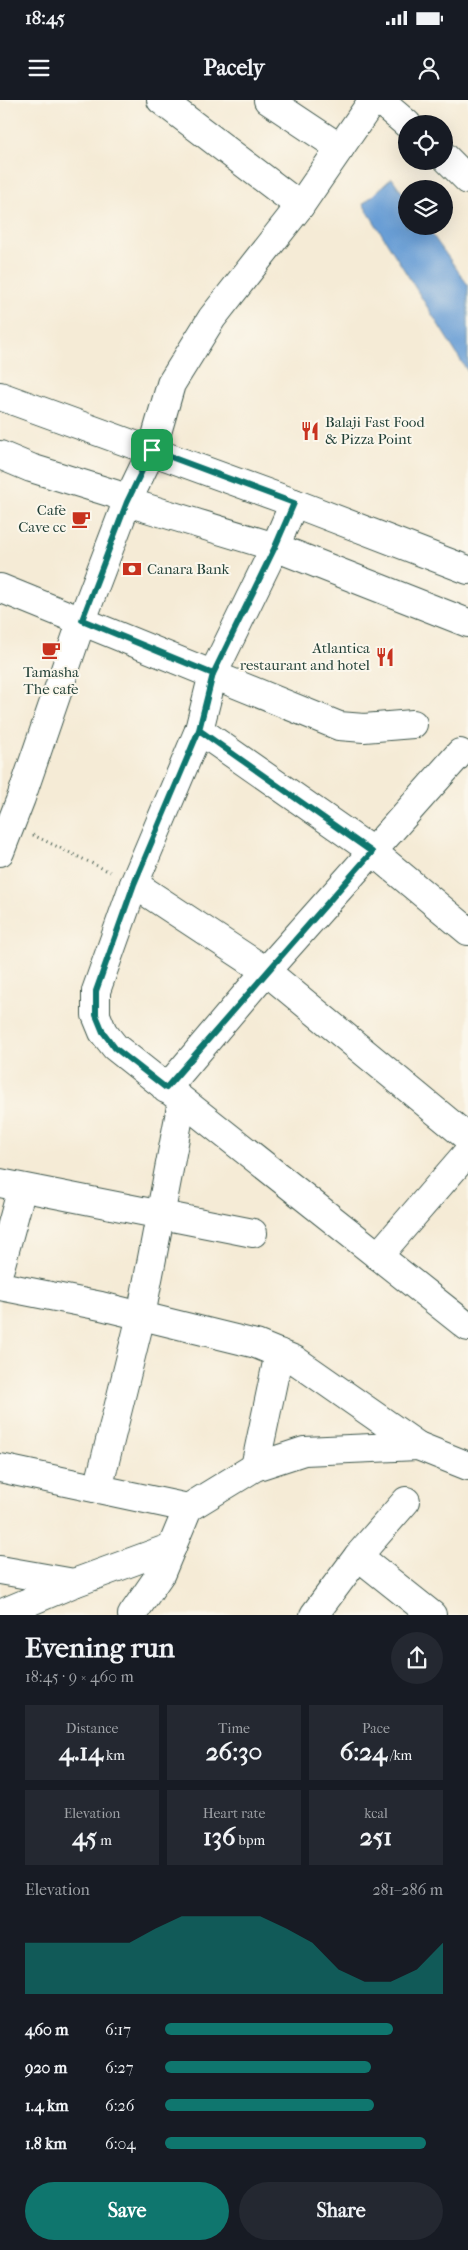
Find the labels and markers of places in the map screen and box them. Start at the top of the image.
place label: Balaji Fast Food & Pizza Point [325,413,425,448]
restaurant icon: Balaji Fast Food & Pizza Point [299,420,321,442]
pin [131,429,173,471]
place label: Cafe Cave cc [18,501,67,536]
cafe icon: Cafe Cave cc [70,508,92,530]
bank icon: Canara Bank [121,558,143,580]
place label: Canara Bank [147,560,230,578]
cafe icon: Tamasha The cafe [40,639,62,661]
place label: Atlantica restaurant and hotel [240,639,371,674]
restaurant icon: Atlantica restaurant and hotel [374,646,396,668]
place label: Tamasha The cafe [23,663,80,698]

